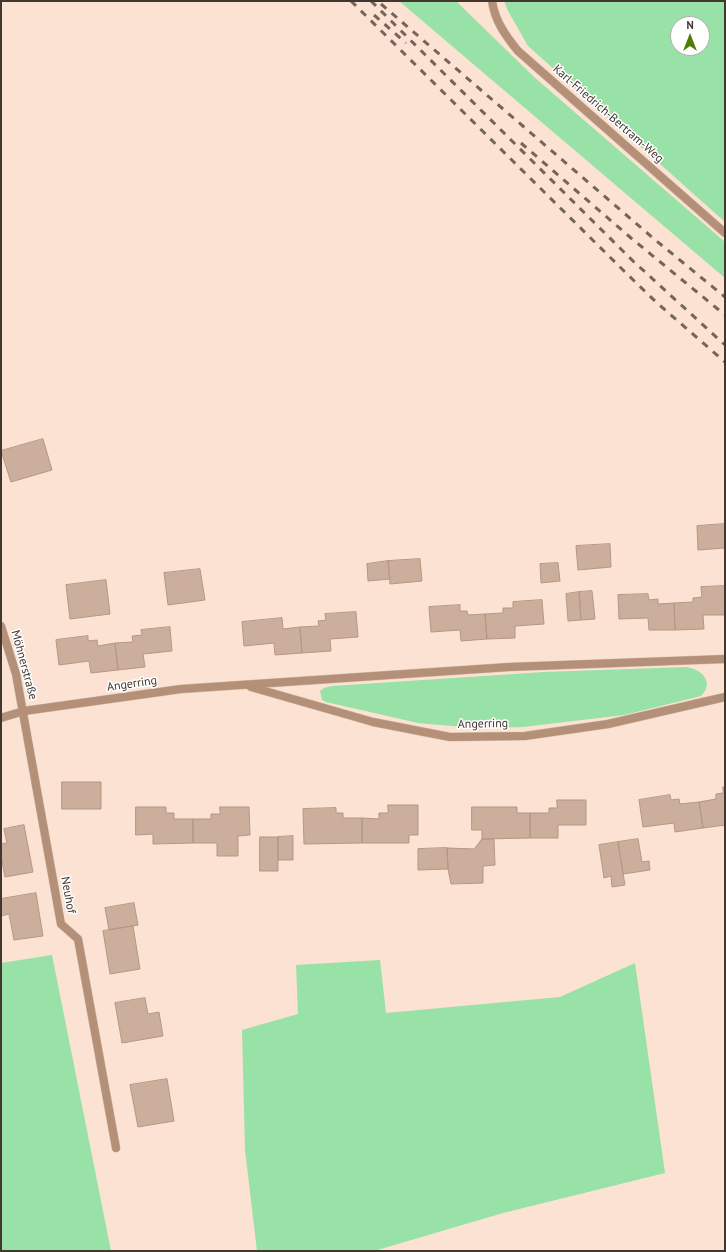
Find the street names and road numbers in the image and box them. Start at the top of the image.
street label: Karl-Friedrich-Bertram-Weg [550,62,666,166]
street label: Möhnerstraße [8,629,40,701]
street label: Angerring [106,673,158,695]
street label: Angerring [458,716,508,732]
street label: Neuhof [58,875,78,915]

